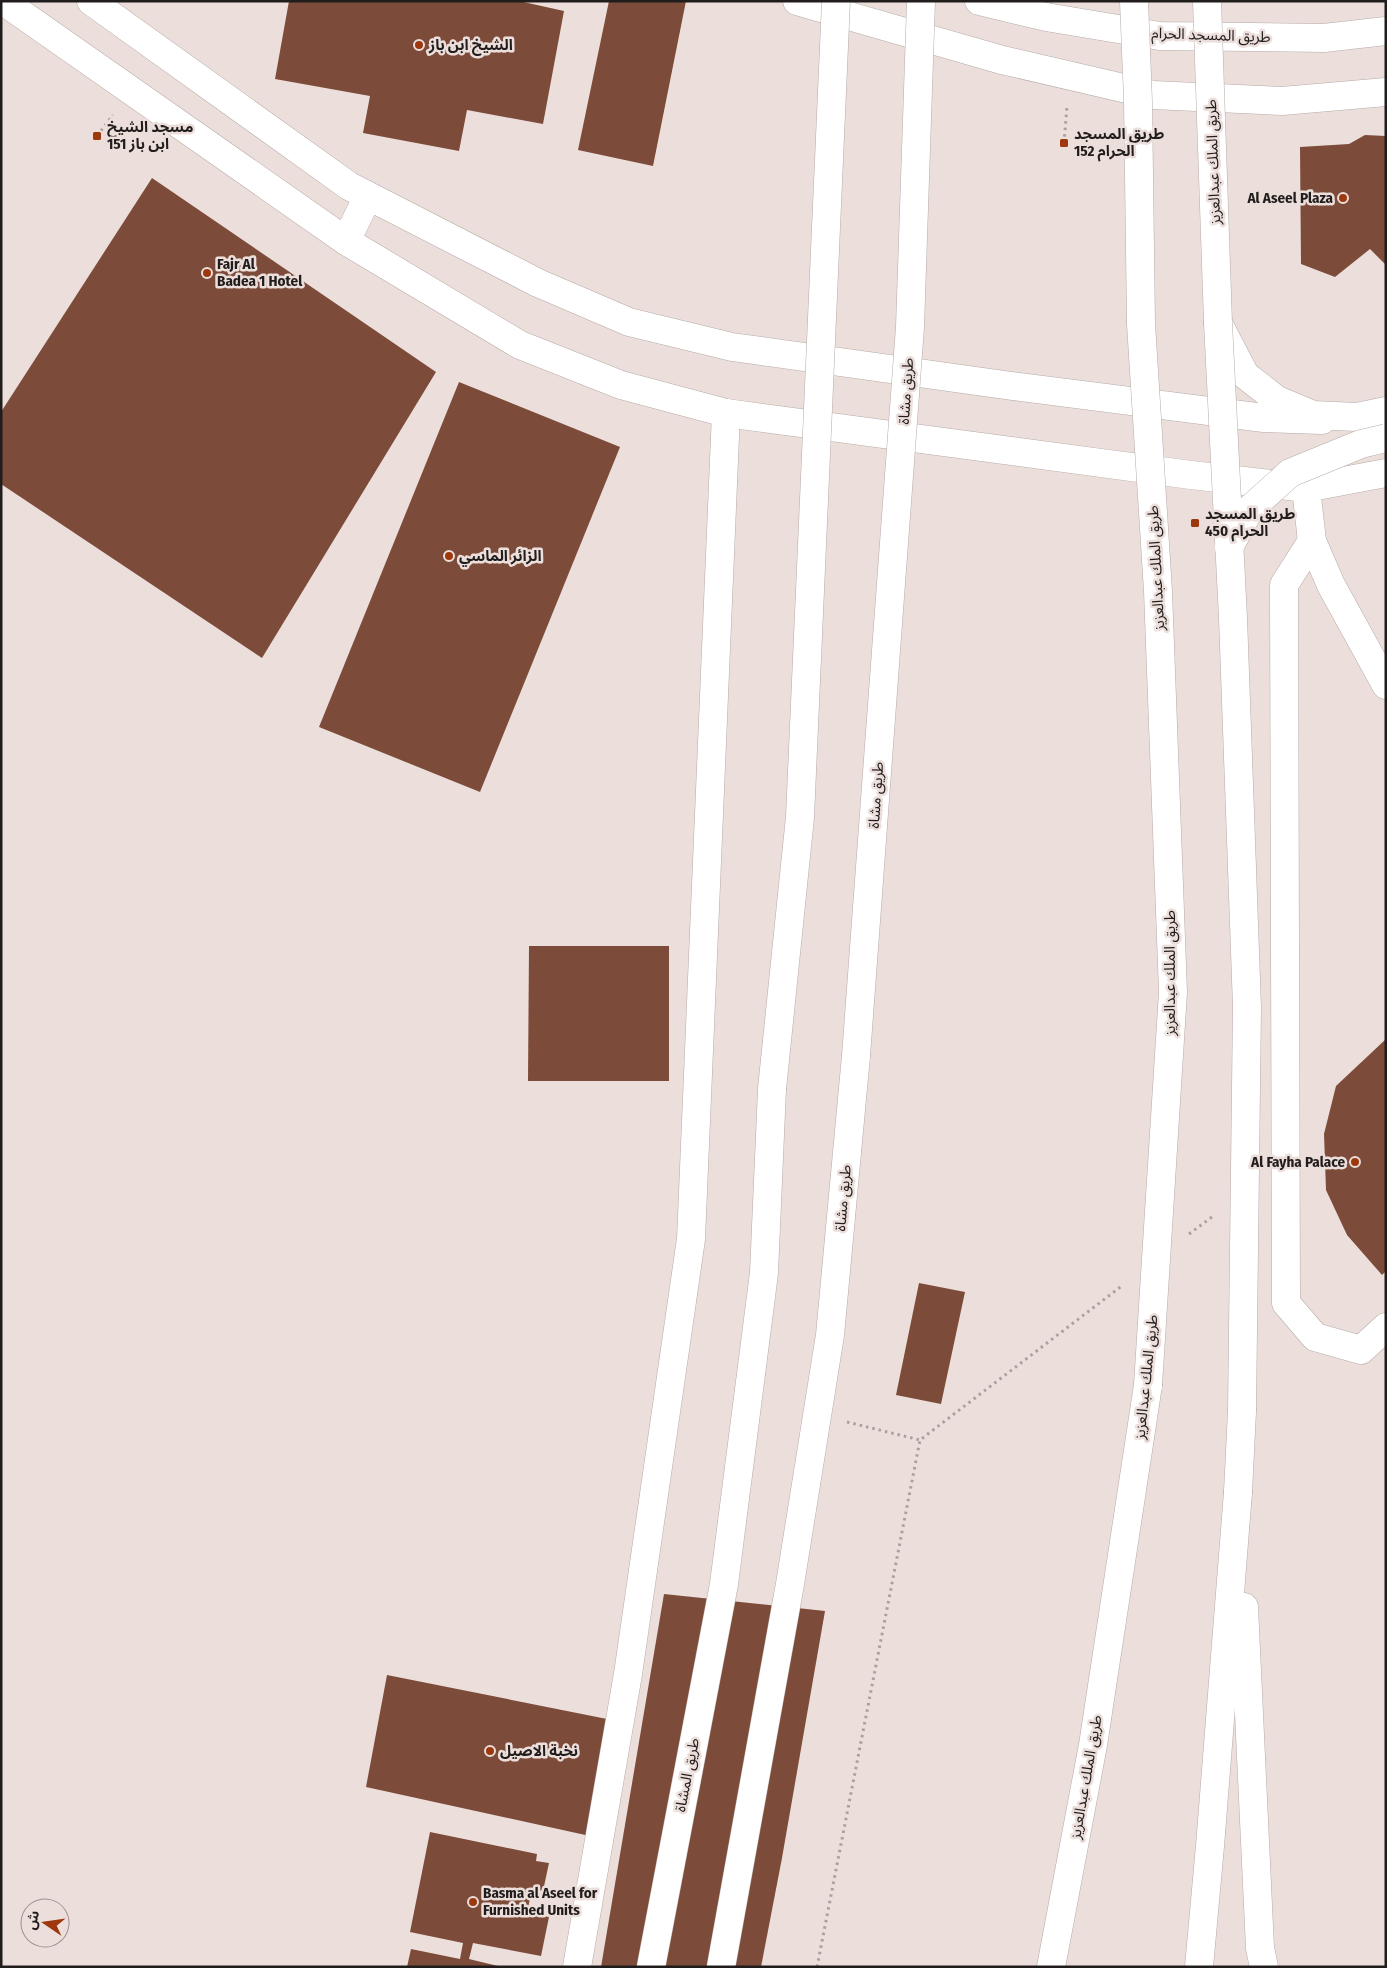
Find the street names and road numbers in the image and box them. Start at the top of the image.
street label: طريق المسجد الحرام [1151,24,1271,48]
street label: طريق الملك عبدالعزيز [1202,99,1225,226]
street label: طريق مشاة [895,357,918,425]
street label: طريق الملك عبدالعزيز [1144,505,1169,632]
street label: طريق مشاة [865,761,888,829]
street label: طريق الملك عبدالعزيز [1161,910,1180,1037]
street label: طريق مشاة [831,1164,856,1232]
street label: طريق الملك عبدالعزيز [1130,1314,1163,1442]
street label: طريق الملك عبدالعزيز [1066,1714,1107,1842]
street label: طريق المشاة [671,1736,704,1814]

